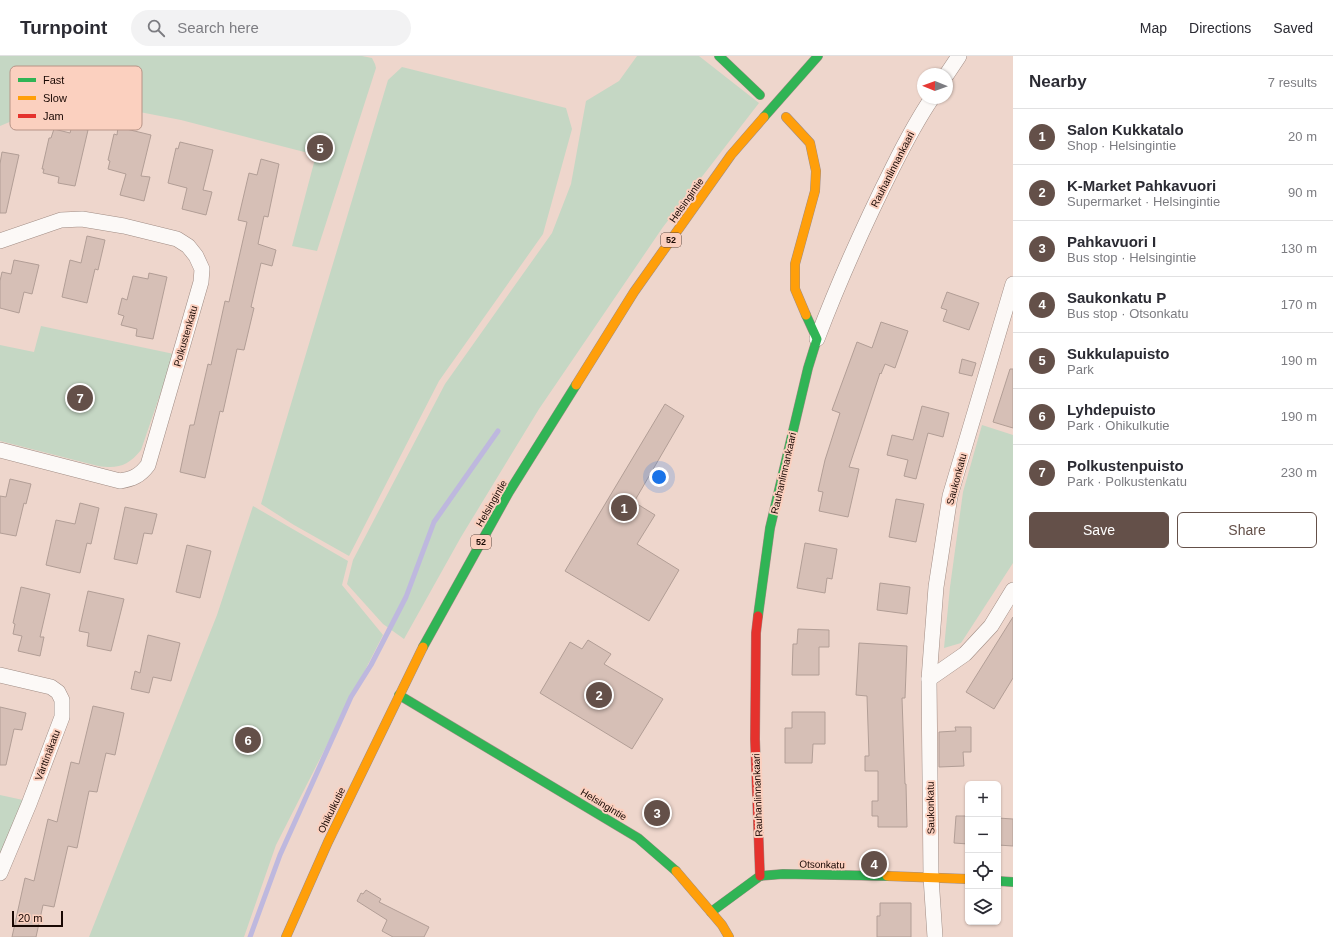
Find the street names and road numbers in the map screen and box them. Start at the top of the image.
street label: Rauhanlinnankaari [869,130,916,209]
street label: Helsingintie [667,176,706,225]
road number: 52 [661,233,681,247]
street label: Polkustenkatu [172,304,199,368]
street label: Rauhanlinnankaari [769,431,798,515]
street label: Saukonkatu [944,452,969,506]
street label: Helsingintie [474,478,509,528]
road number: 52 [471,535,491,549]
street label: Värttinäkatu [33,728,62,782]
street label: Rauhanlinnankaari [751,753,764,837]
street label: Saukonkatu [925,781,936,834]
street label: Ohikulkutie [316,785,347,835]
street label: Helsingintie [579,786,629,823]
street label: Otsonkatu [799,859,845,870]

